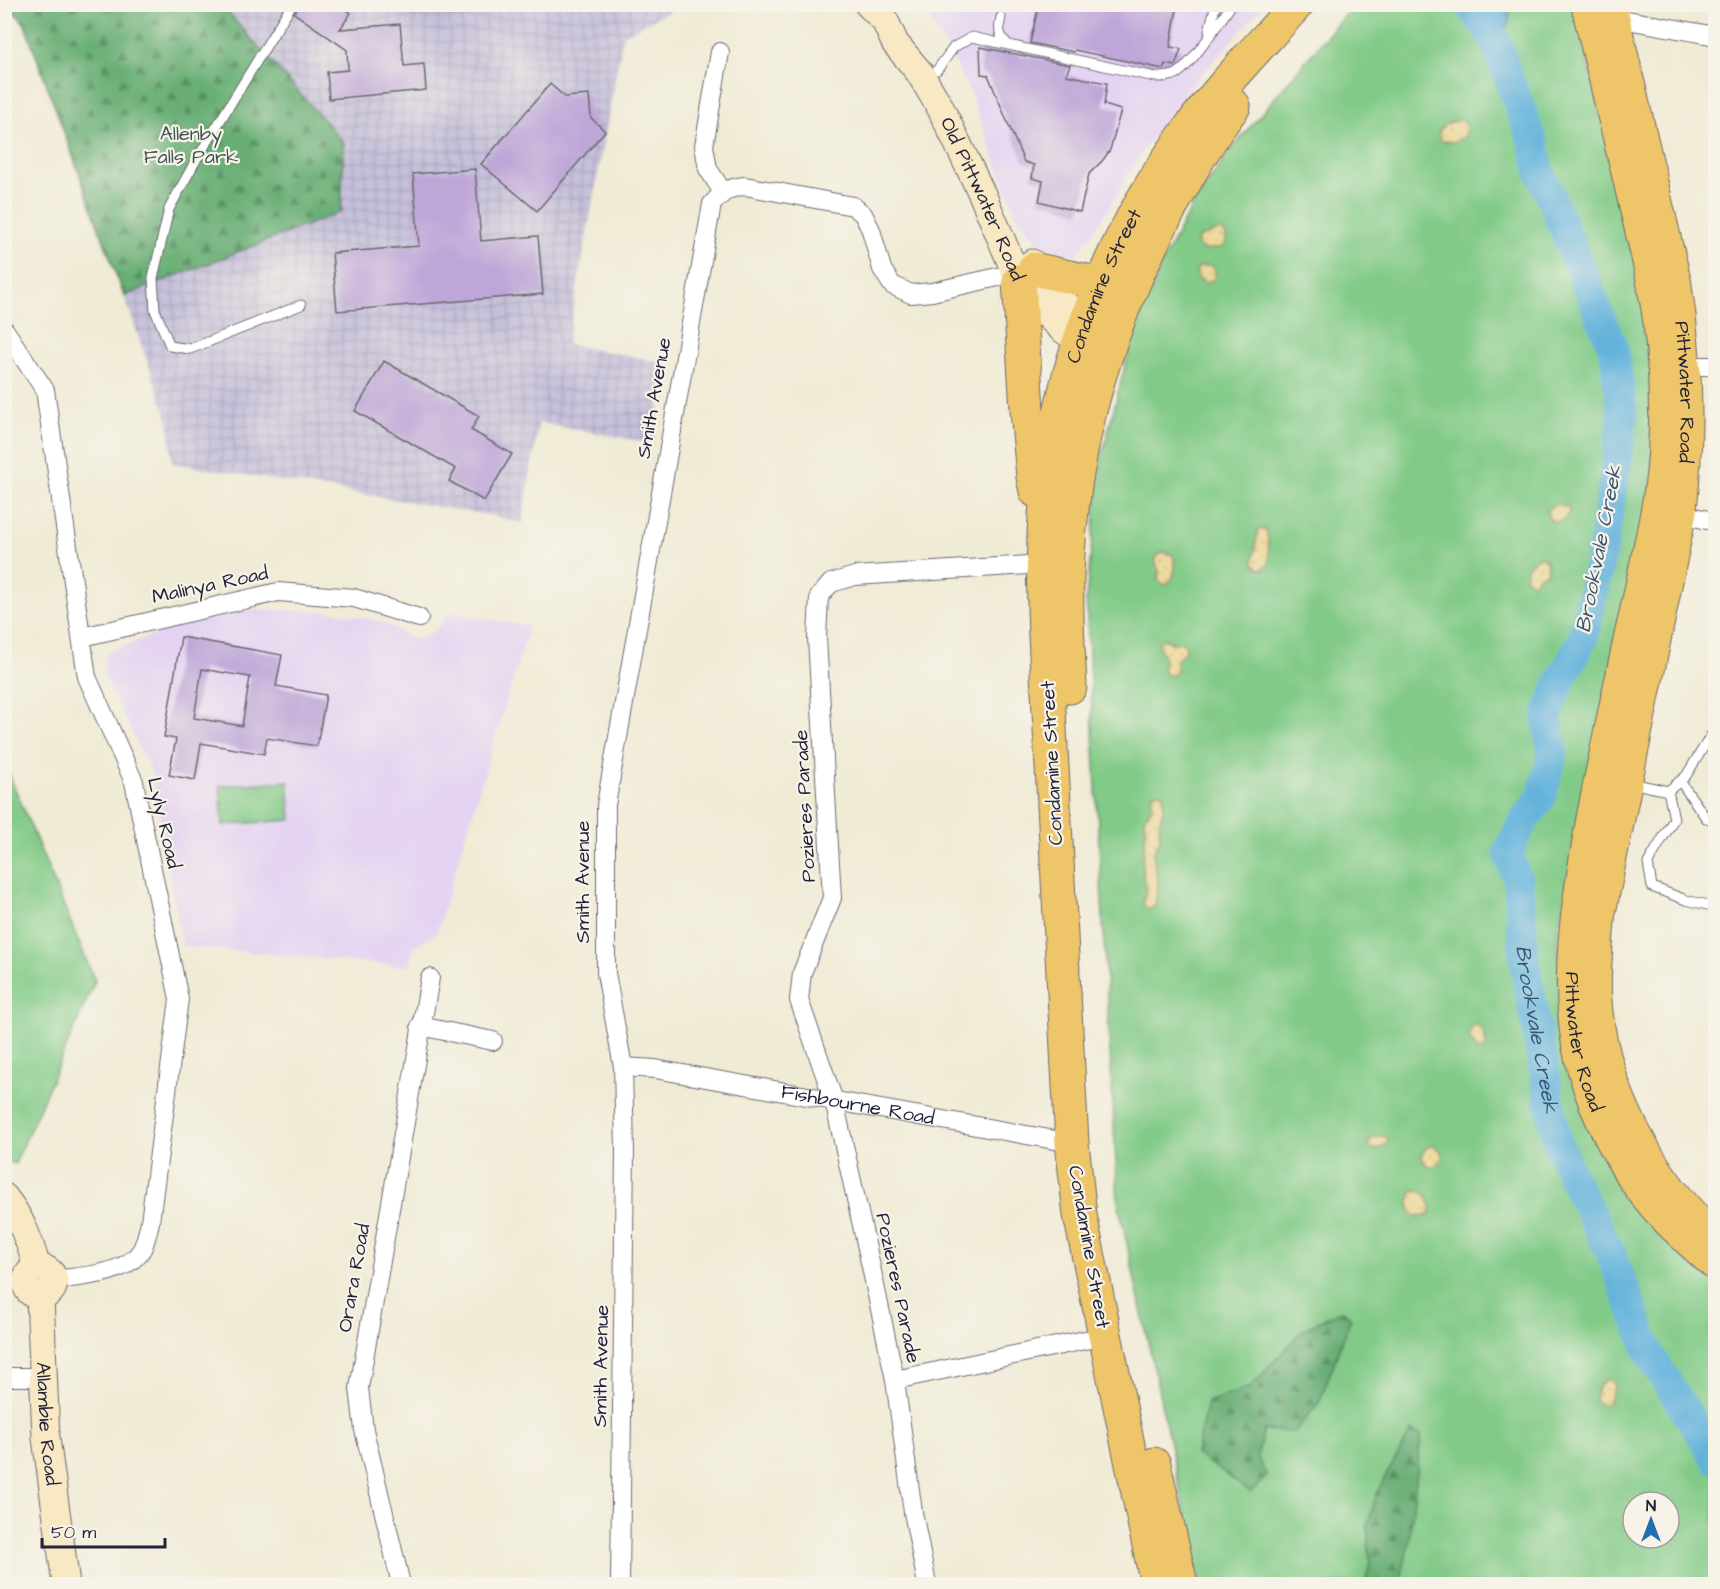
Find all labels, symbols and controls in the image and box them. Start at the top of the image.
street label: Old Pittwater Road [933,112,1031,285]
park label: Allenby Falls Park [144,120,238,171]
street label: Condamine Street [1059,204,1149,367]
street label: Pittwater Road [1667,320,1701,464]
street label: Smith Avenue [630,335,678,461]
water label: Brookvale Creek [1569,462,1630,635]
street label: Malinya Road [149,559,271,612]
street label: Condamine Street [1034,680,1070,846]
street label: Pozieres Parade [787,729,823,883]
street label: Lyly Road [139,775,188,872]
street label: Smith Avenue [569,821,597,943]
water label: Brookvale Creek [1509,944,1566,1116]
street label: Pittwater Road [1558,972,1610,1116]
street label: Fishbourne Road [779,1078,937,1132]
street label: Condamine Street [1061,1163,1117,1331]
street label: Pozieres Parade [868,1210,928,1366]
street label: Orara Road [331,1222,377,1334]
street label: Smith Avenue [586,1304,616,1427]
street label: Allambie Road [29,1361,66,1487]
north arrow [1621,1490,1681,1550]
text: N [1646,1495,1656,1517]
scale bar [42,1511,165,1549]
text: 50 m [51,1520,96,1545]

